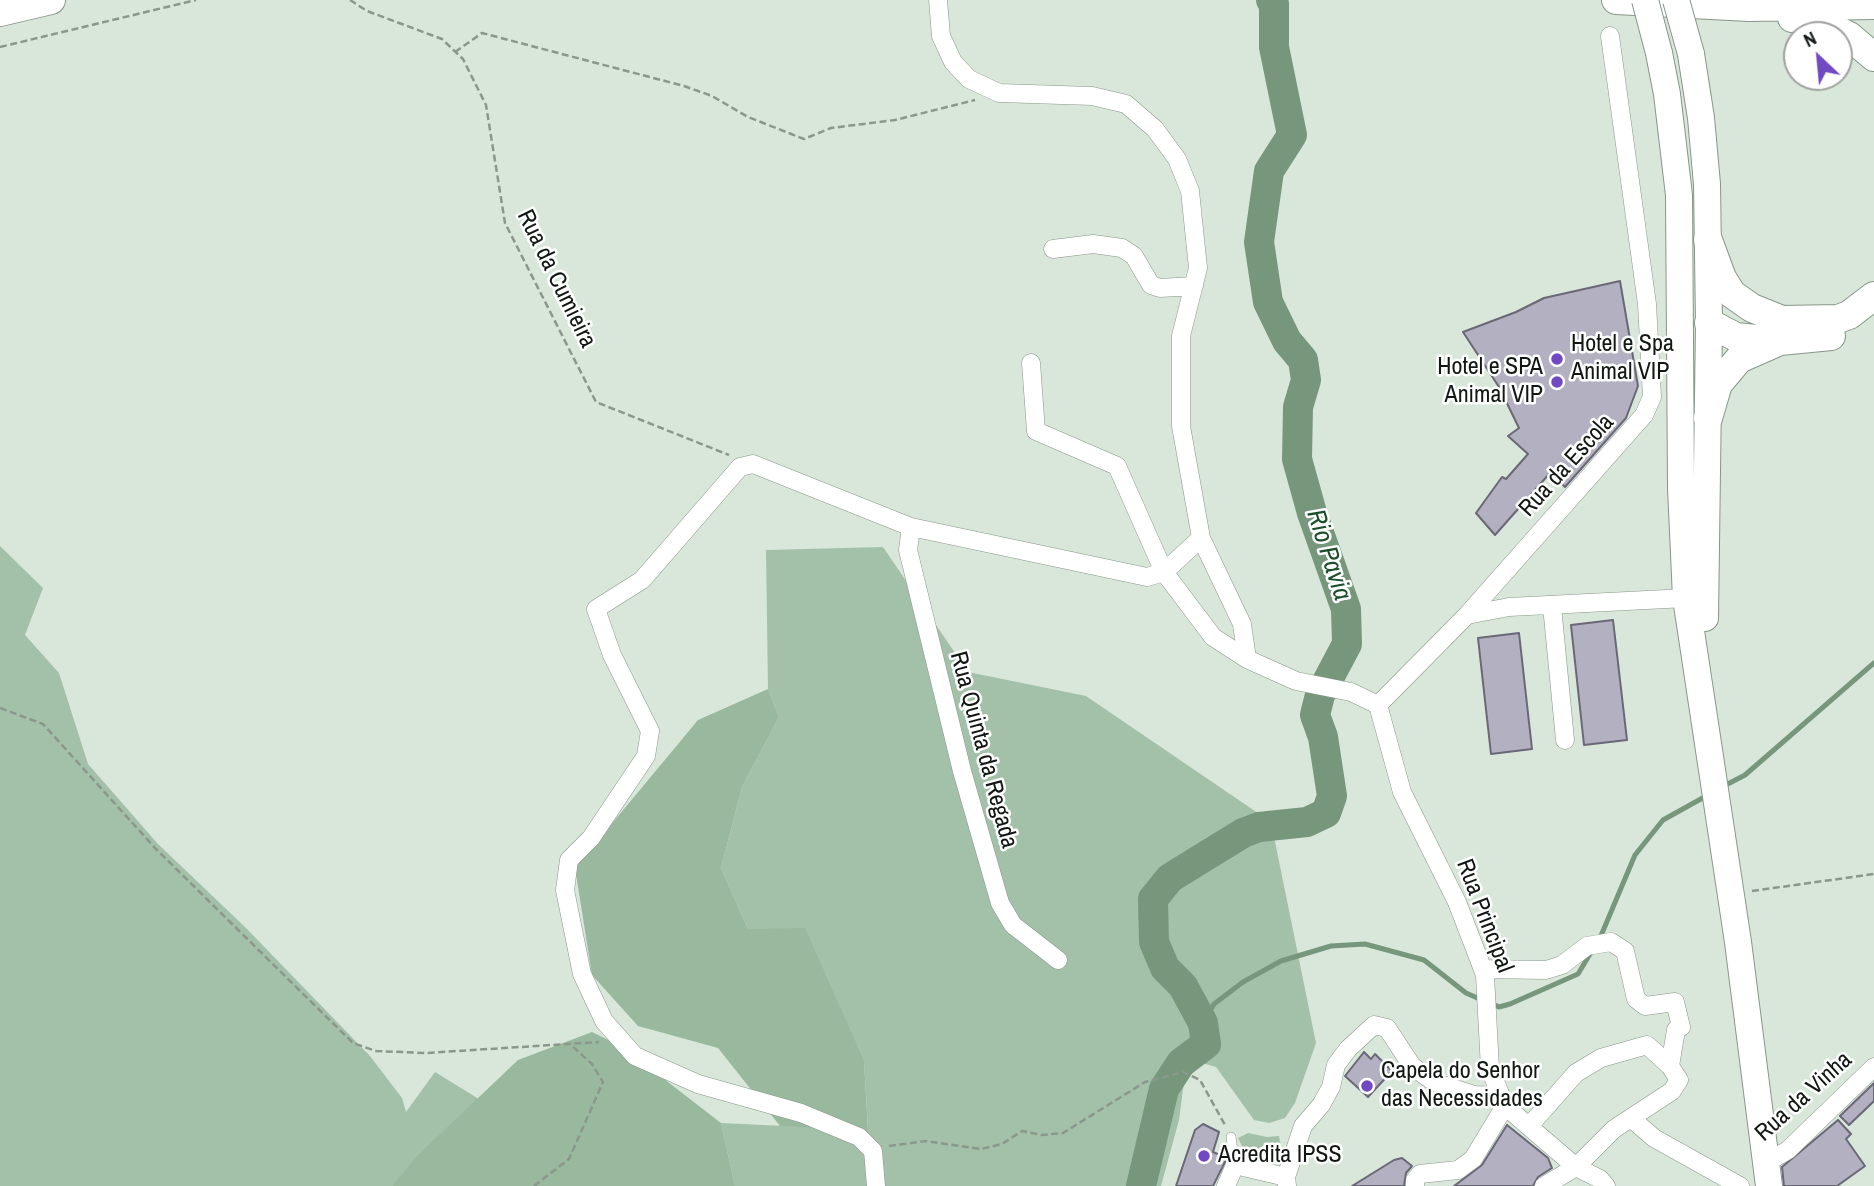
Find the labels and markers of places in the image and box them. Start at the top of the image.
place label: Hotel e Spa Animal VIP [1571,331,1674,387]
marker: Hotel e Spa Animal VIP [1549,351,1565,367]
place label: Hotel e SPA Animal VIP [1437,354,1543,410]
marker: Hotel e SPA Animal VIP [1549,374,1565,390]
place label: Capela do Senhor das Necessidades [1381,1058,1543,1114]
marker: Capela do Senhor das Necessidades [1359,1078,1375,1094]
place label: Acredita IPSS [1218,1142,1342,1170]
marker: Acredita IPSS [1196,1148,1212,1164]

